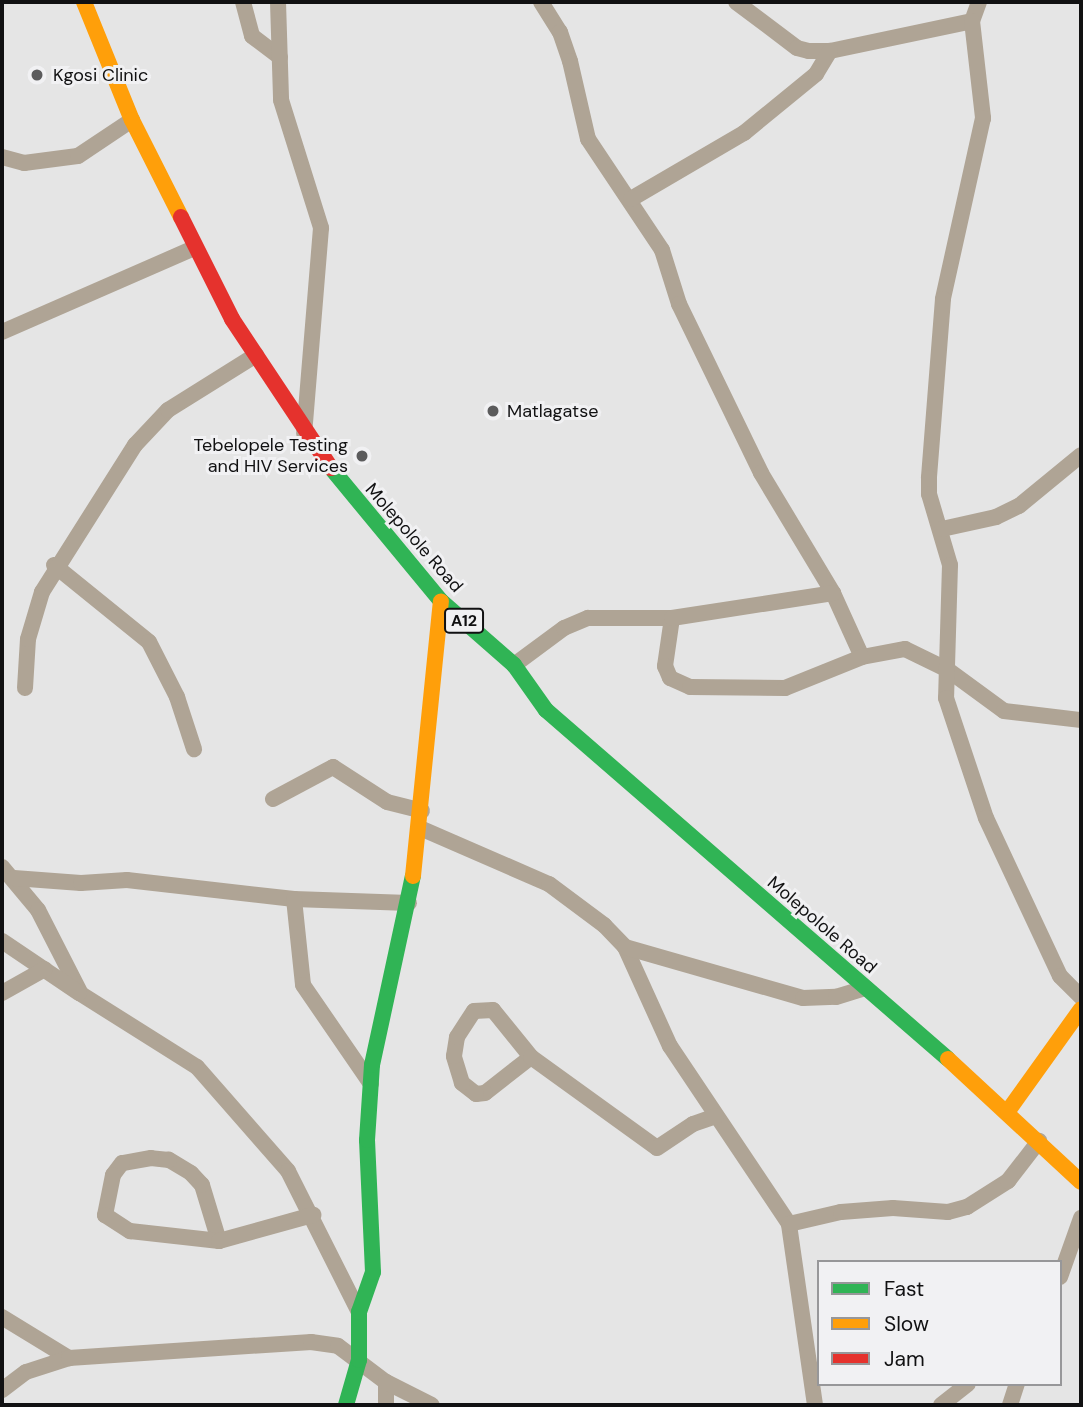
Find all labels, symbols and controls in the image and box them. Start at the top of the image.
place label: Kgosi Clinic [53,64,148,86]
marker: Kgosi Clinic [27,65,47,85]
place label: Matlagatse [507,400,598,422]
marker: Matlagatse [485,403,501,419]
place label: Tebelopele Testing and HIV Services [194,435,348,478]
marker: Tebelopele Testing and HIV Services [354,448,370,464]
street label: Molepolole Road [361,479,467,597]
road number: A12 [443,608,485,634]
street label: Molepolole Road [763,872,881,978]
legend [817,1260,1062,1386]
text: Fast [884,1275,924,1303]
text: Slow [884,1310,929,1338]
text: Jam [884,1345,925,1373]

